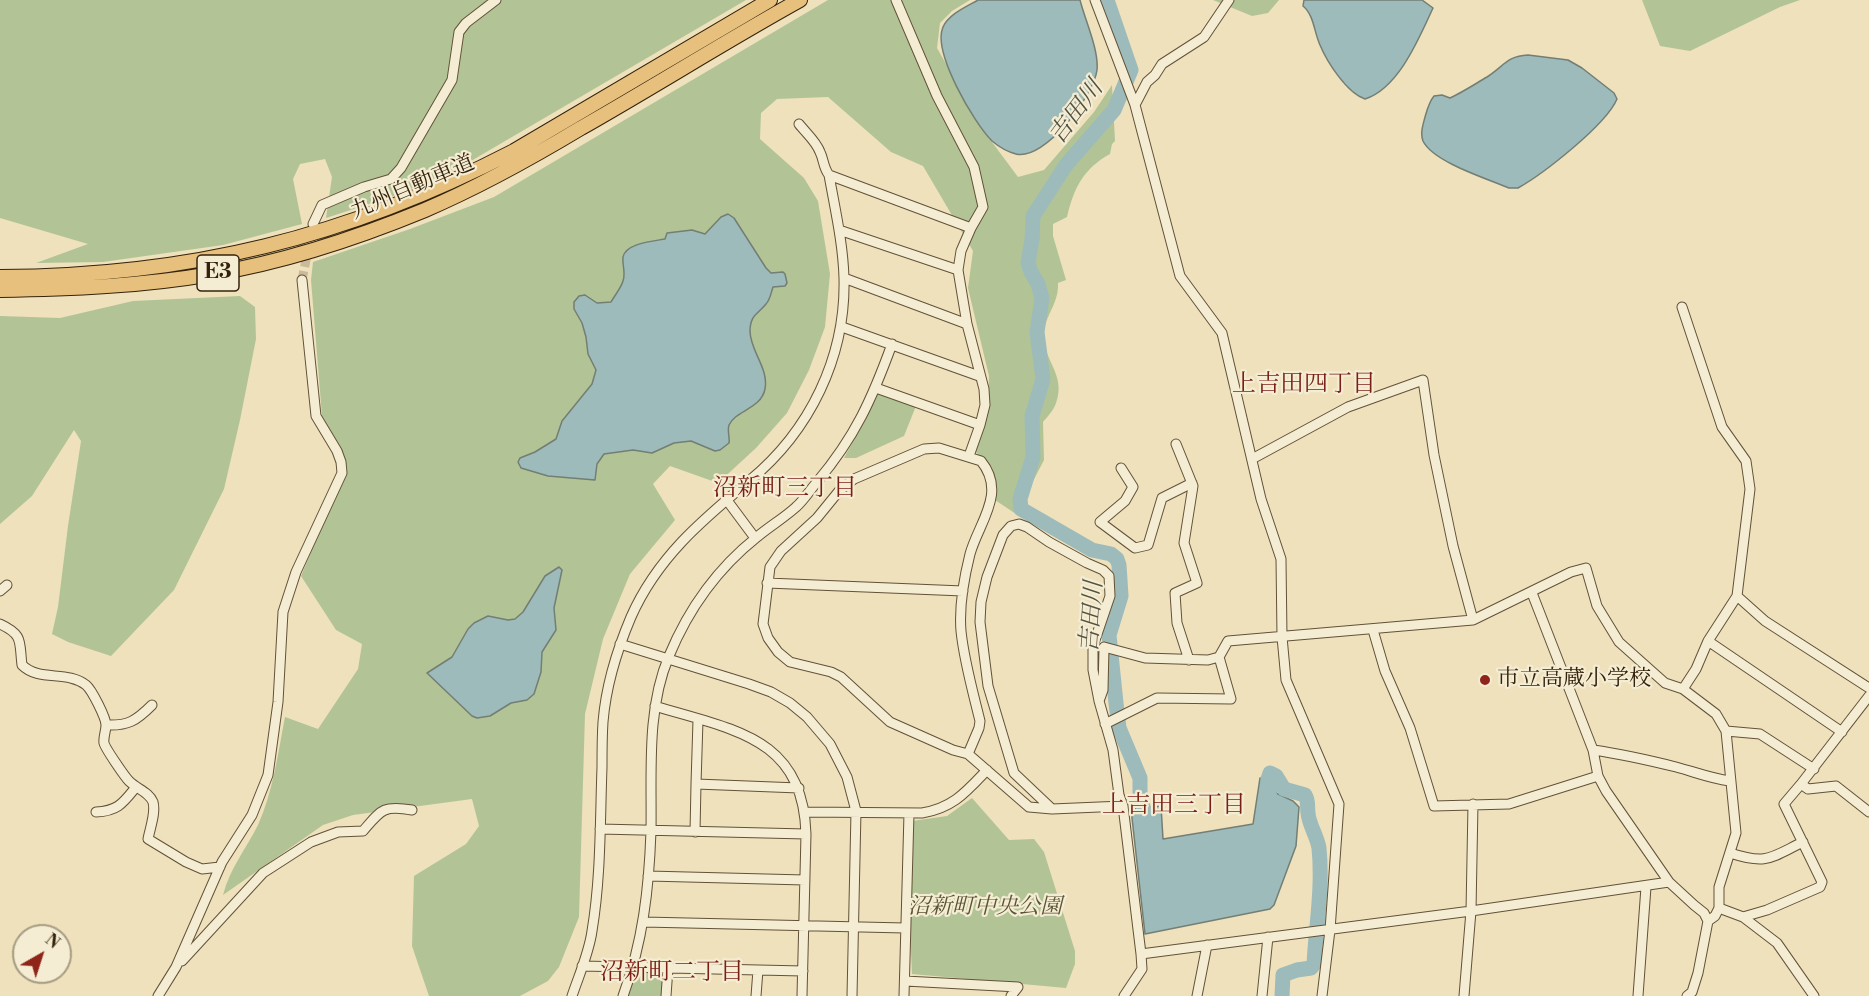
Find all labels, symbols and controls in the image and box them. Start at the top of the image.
water label: 吉田川 [1044,76,1110,150]
street label: 九州自動車道 [347,150,479,226]
road number: E3 [197,255,239,291]
district label: 上吉田四丁目 [1232,371,1376,399]
district label: 沼新町三丁目 [713,475,857,503]
water label: 吉田川 [1076,580,1110,654]
place label: 市立高蔵小学校 [1497,667,1651,693]
marker: 市立高蔵小学校 [1478,673,1492,687]
district label: 上吉田三丁目 [1102,792,1246,820]
park label: 沼新町中央公園 [908,895,1062,921]
north arrow [12,924,72,984]
text: N [41,930,63,953]
district label: 沼新町二丁目 [600,959,744,987]

